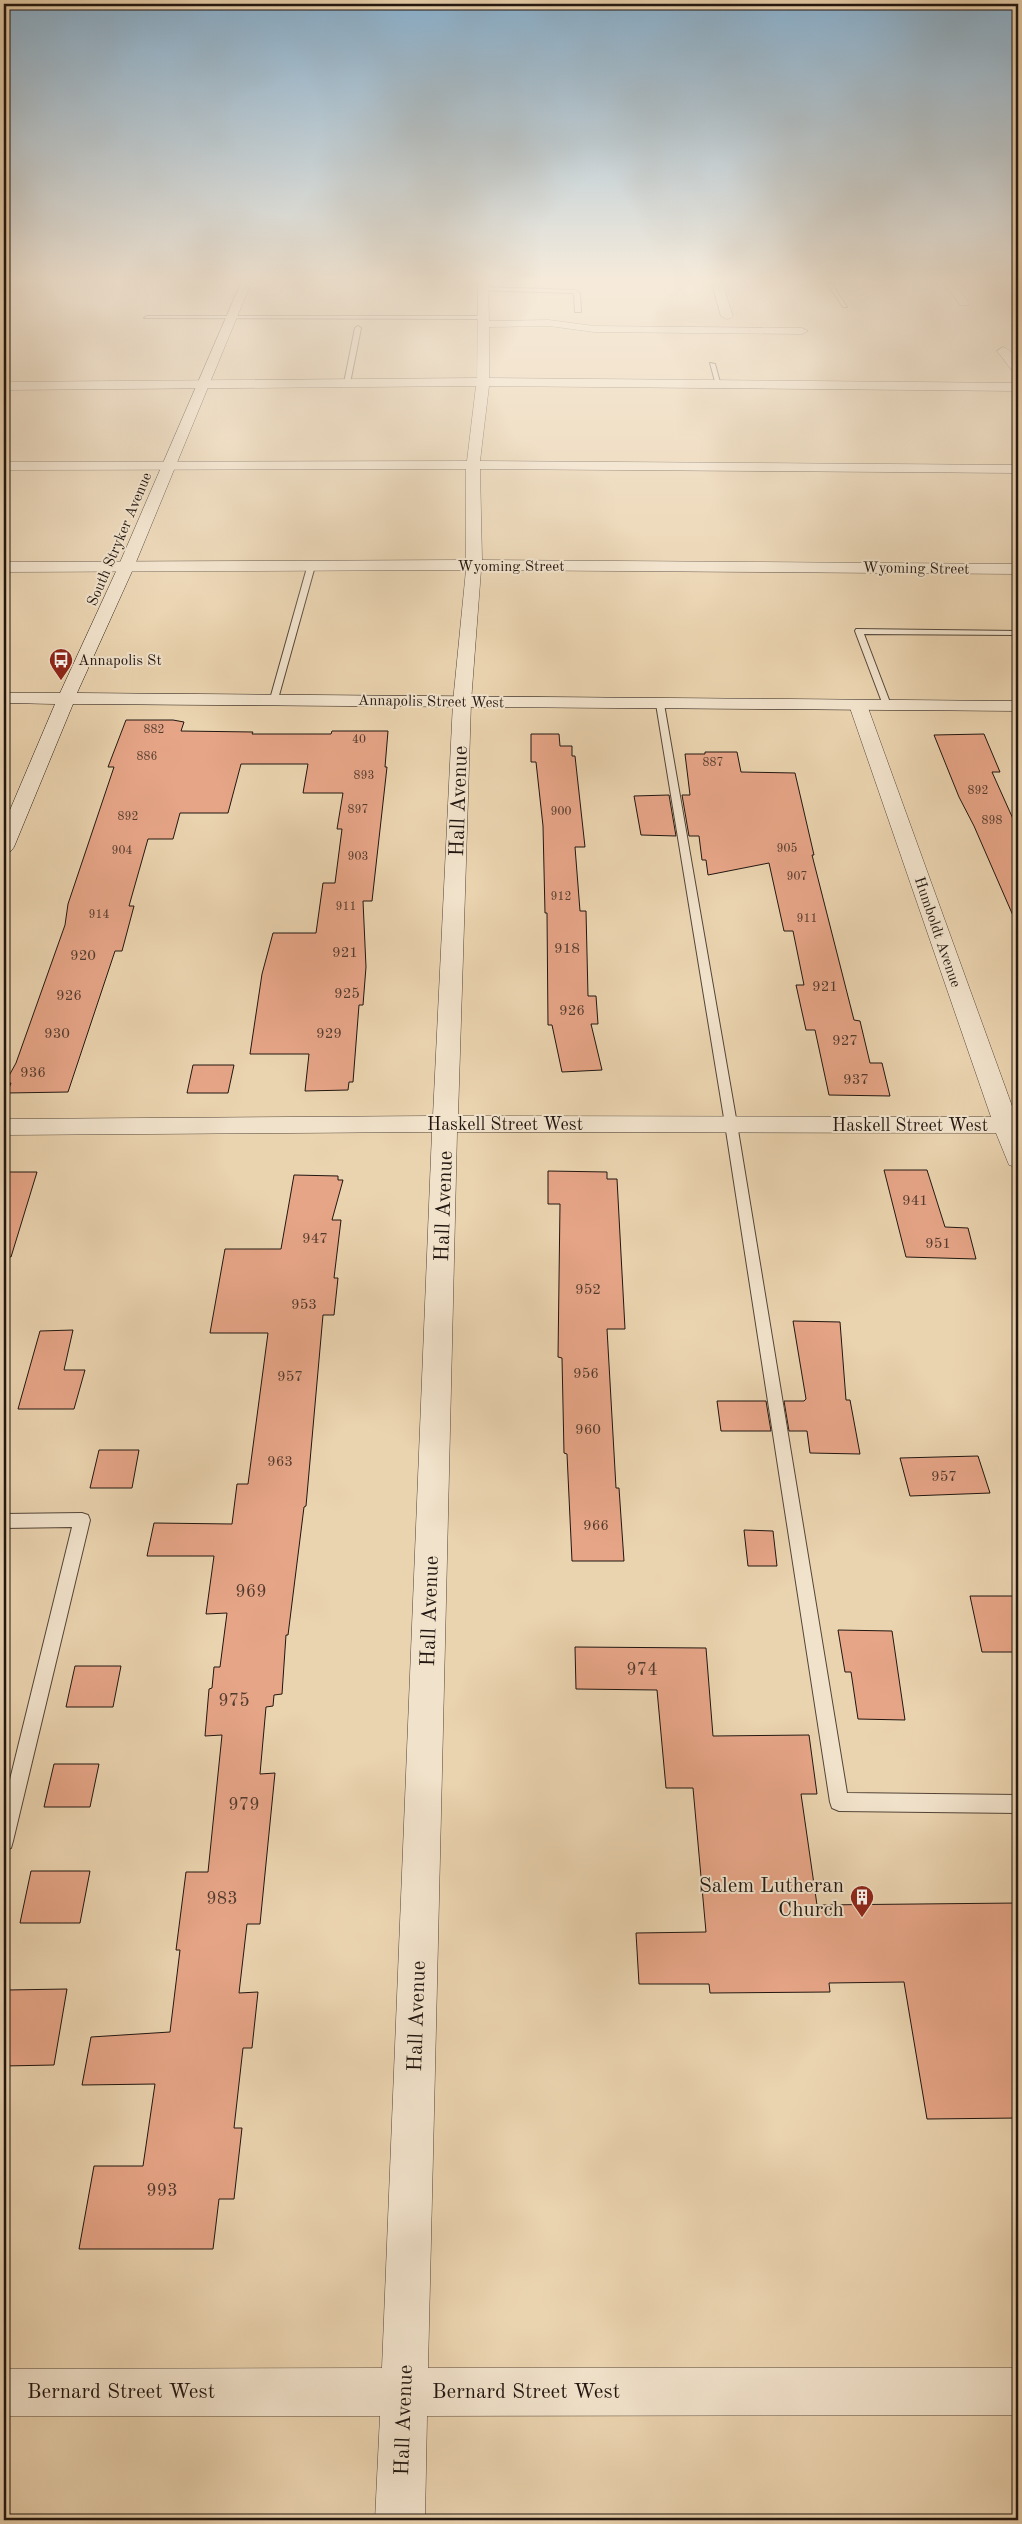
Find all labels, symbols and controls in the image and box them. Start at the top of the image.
street label: South Stryker Avenue [85,470,155,609]
street label: Wyoming Street [458,560,564,575]
street label: Wyoming Street [862,561,970,578]
bus stop icon: Annapolis St [48,647,74,681]
place label: Annapolis St [78,654,162,669]
street label: Annapolis Street West [358,694,504,711]
house number: 882 [144,724,164,736]
house number: 40 [352,734,366,746]
street label: Hall Avenue [447,745,472,857]
house number: 886 [137,751,157,763]
house number: 887 [703,757,723,769]
house number: 893 [354,770,374,782]
house number: 892 [968,785,988,797]
house number: 897 [348,804,368,816]
house number: 900 [551,806,571,818]
house number: 892 [118,811,138,823]
house number: 898 [982,815,1002,827]
house number: 905 [777,842,797,855]
house number: 904 [112,845,132,857]
house number: 903 [348,851,368,863]
house number: 907 [787,871,807,883]
street label: Humboldt Avenue [911,875,963,990]
house number: 912 [551,891,571,903]
house number: 911 [336,901,356,913]
house number: 914 [89,909,109,921]
house number: 911 [797,913,817,925]
house number: 918 [554,942,580,957]
house number: 921 [332,946,358,961]
house number: 920 [70,949,96,964]
house number: 921 [812,980,838,995]
house number: 925 [334,987,360,1002]
house number: 926 [56,989,82,1004]
house number: 926 [559,1004,585,1019]
house number: 930 [44,1027,70,1042]
house number: 929 [316,1027,342,1042]
house number: 927 [832,1034,858,1049]
house number: 936 [20,1066,46,1081]
house number: 937 [843,1073,869,1088]
street label: Haskell Street West [427,1116,583,1134]
street label: Haskell Street West [832,1117,988,1135]
street label: Hall Avenue [432,1150,457,1262]
house number: 941 [902,1194,928,1209]
house number: 947 [302,1232,328,1247]
house number: 951 [925,1237,951,1252]
house number: 952 [575,1283,601,1298]
house number: 953 [291,1298,317,1313]
house number: 956 [573,1367,599,1382]
house number: 957 [277,1370,303,1385]
house number: 960 [575,1423,601,1438]
house number: 963 [267,1455,293,1470]
house number: 957 [931,1470,957,1485]
house number: 966 [583,1519,609,1534]
street label: Hall Avenue [418,1555,443,1667]
house number: 969 [235,1583,267,1601]
house number: 974 [626,1661,658,1679]
house number: 975 [218,1692,250,1710]
house number: 979 [228,1796,260,1814]
place label: Salem Lutheran Church [699,1876,844,1921]
building icon: Salem Lutheran Church [849,1884,875,1918]
house number: 983 [206,1890,238,1908]
street label: Hall Avenue [405,1960,430,2072]
house number: 993 [146,2182,178,2200]
street label: Hall Avenue [392,2364,417,2476]
street label: Bernard Street West [27,2382,215,2403]
street label: Bernard Street West [432,2382,620,2403]

